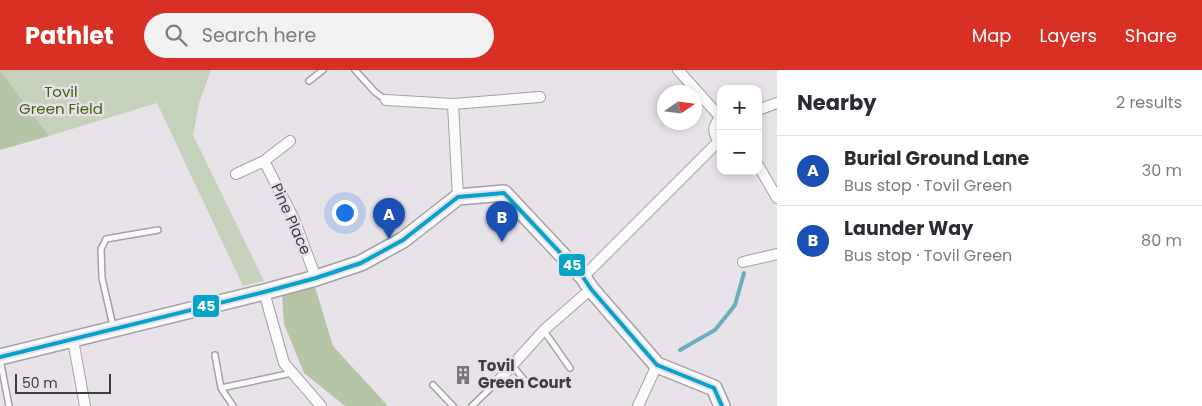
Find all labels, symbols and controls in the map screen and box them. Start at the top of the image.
search box [144,13,494,58]
text: Pathlet [25,19,114,52]
icon: search [162,21,190,49]
text: Search here [202,22,316,49]
text: Map [972,23,1012,48]
text: Layers [1040,23,1097,48]
text: Share [1125,23,1177,48]
park label: Tovil Green Field [19,81,103,119]
north arrow [657,85,702,130]
map controls [717,85,762,175]
button: + [717,85,762,130]
text: Nearby [797,88,877,117]
text: 2 results [1116,91,1182,114]
button: − [717,130,762,175]
text: Burial Ground Lane [844,145,1029,172]
text: A [807,159,819,182]
text: 30 m [1142,159,1182,182]
text: Bus stop · Tovil Green [844,174,1012,197]
street label: Pine Place [266,180,317,258]
pin: A [373,198,405,239]
your location [332,200,358,226]
pin: B [486,201,518,242]
text: Launder Way [844,215,973,242]
text: B [808,229,818,252]
text: 80 m [1141,229,1182,252]
text: Bus stop · Tovil Green [844,244,1012,267]
line badge: 45 [558,253,586,277]
text: 45 [563,255,581,275]
line badge: 45 [192,294,220,318]
text: 45 [197,296,215,316]
place label: Tovil Green Court [478,355,571,393]
building icon: Tovil Green Court [452,364,474,386]
scale bar [15,371,111,394]
text: 50 m [22,373,58,393]

